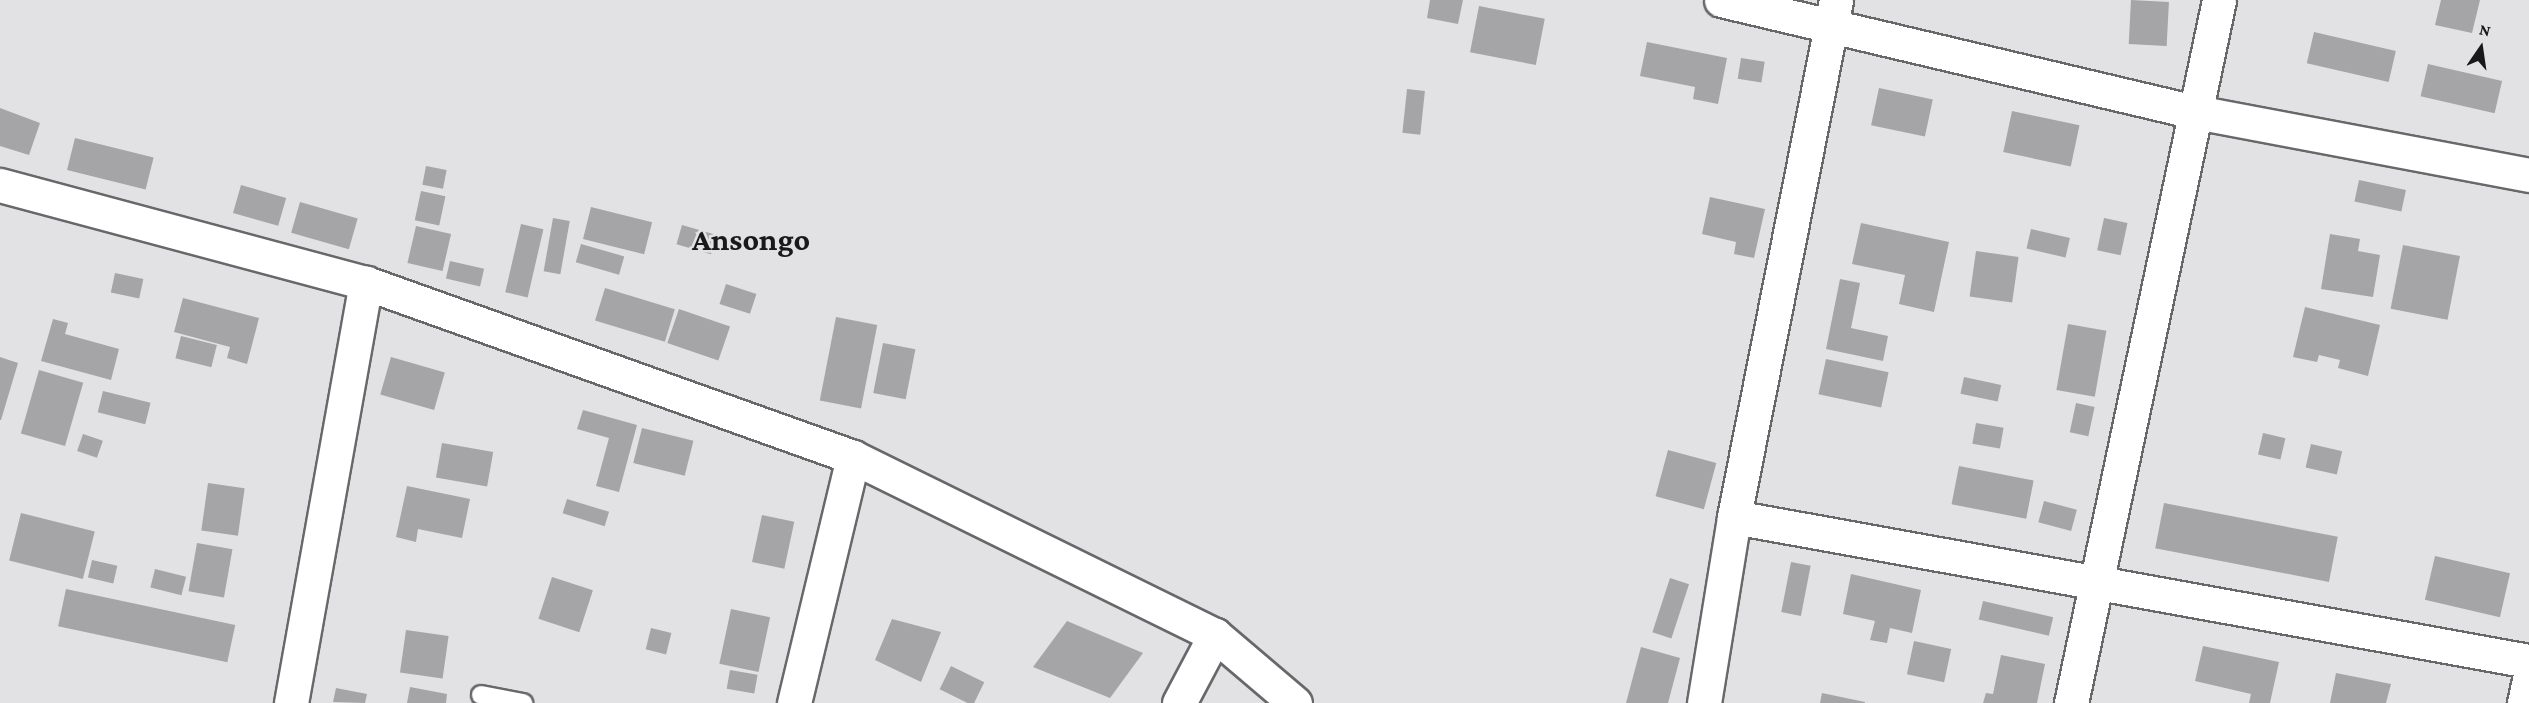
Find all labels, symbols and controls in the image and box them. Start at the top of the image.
north arrow [2451,18,2511,78]
text: N [2478,20,2492,39]
district label: Ansongo [692,220,810,258]

